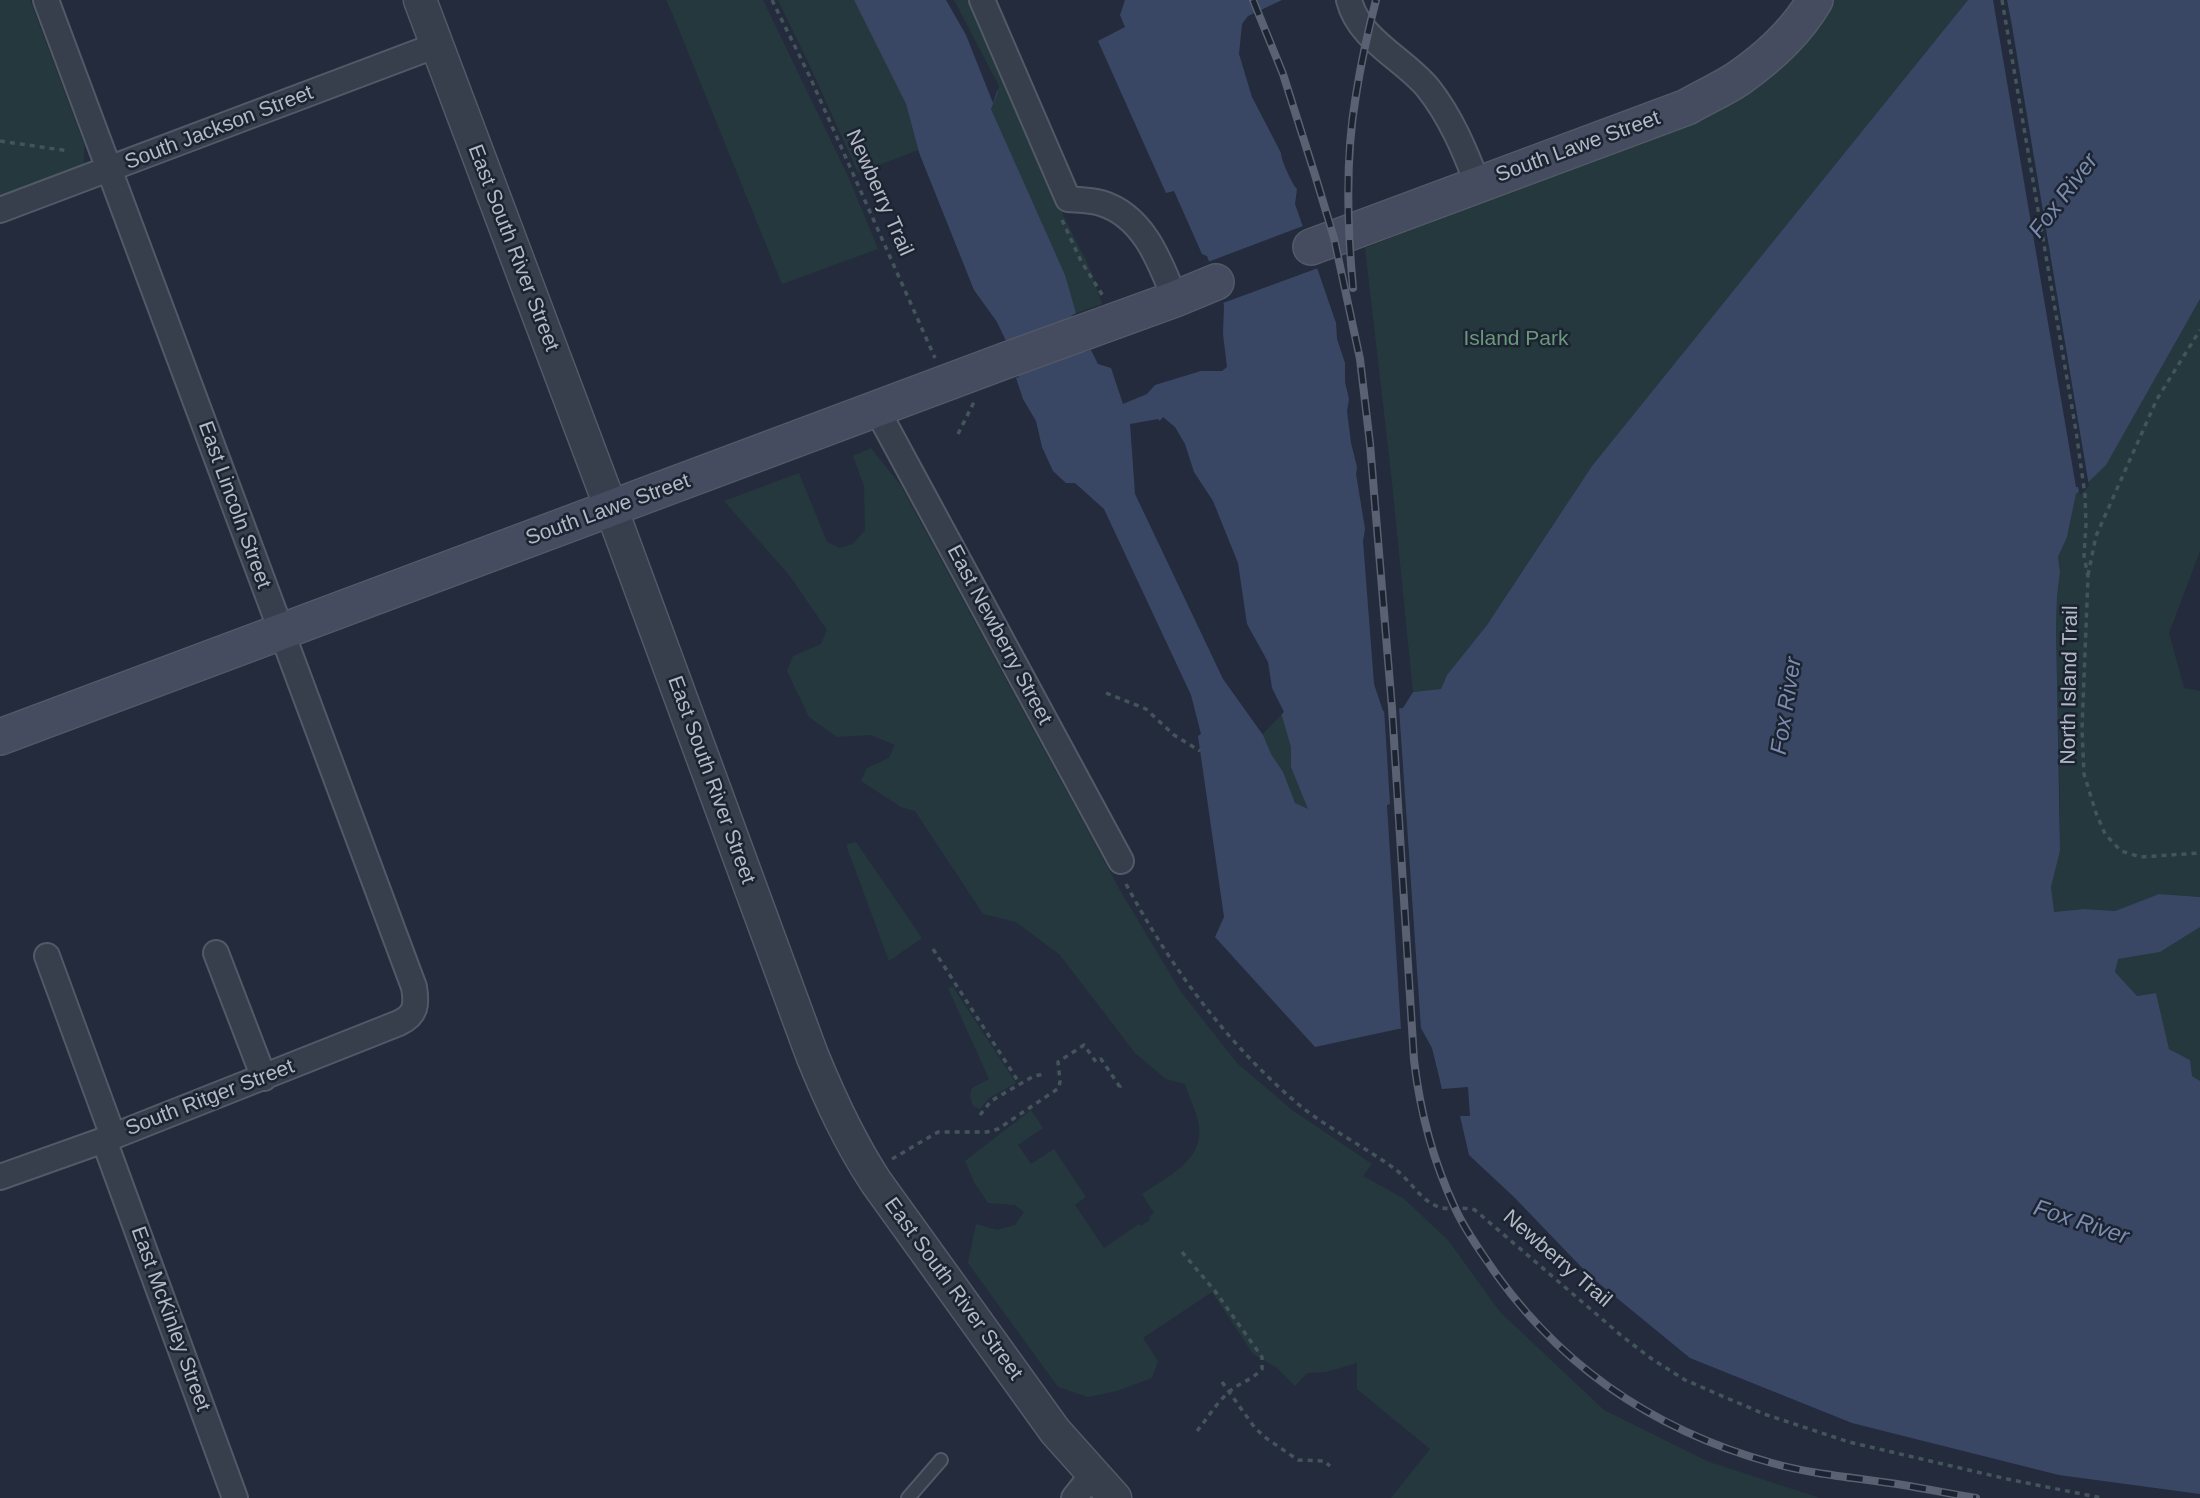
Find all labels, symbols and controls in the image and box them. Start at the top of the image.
street label: South Jackson Street [121,80,317,176]
street label: South Lawe Street [1493,106,1663,188]
street label: Newberry Trail [840,126,918,260]
street label: East South River Street [462,141,564,355]
water label: Fox River [2023,148,2105,244]
park label: Island Park [1463,326,1569,352]
street label: East Lincoln Street [192,418,276,592]
street label: South Lawe Street [523,469,693,551]
street label: East Newberry Street [941,541,1057,729]
street label: North Island Trail [2056,605,2084,765]
water label: Fox River [1766,655,1808,757]
street label: East South River Street [662,673,760,887]
street label: South Ritger Street [122,1054,298,1142]
street label: East South River Street [878,1193,1028,1385]
water label: Fox River [2030,1195,2132,1251]
street label: Newberry Trail [1498,1205,1616,1313]
street label: East McKinley Street [125,1223,215,1415]

